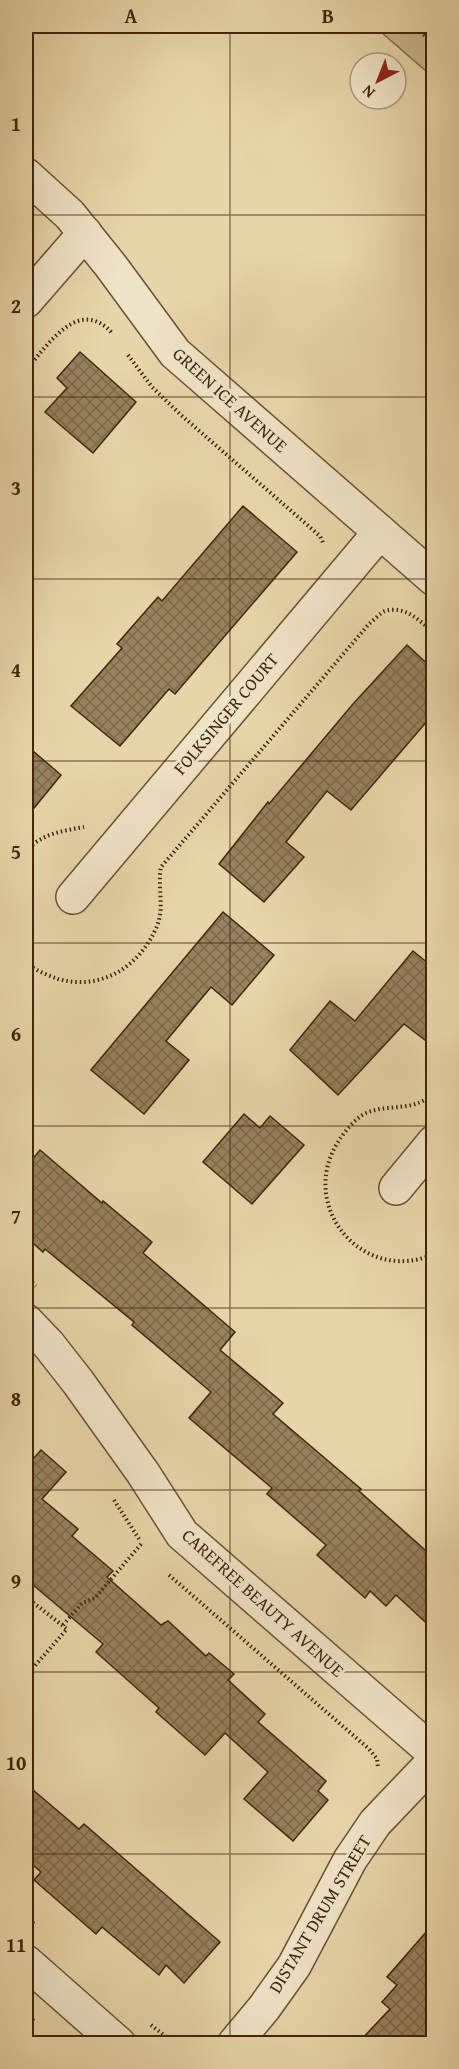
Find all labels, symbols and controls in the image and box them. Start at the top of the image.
text: A [125,1,138,30]
text: B [322,1,334,30]
north arrow [348,51,408,111]
text: N [356,79,380,105]
text: 1 [11,109,21,138]
text: 2 [11,291,21,320]
street label: GREEN ICE AVENUE [167,341,294,459]
text: 3 [11,473,21,502]
street label: FOLKSINGER COURT [166,647,285,781]
text: 4 [11,655,21,684]
text: 5 [11,837,21,866]
text: 6 [11,1019,21,1048]
text: 7 [11,1201,21,1230]
text: 8 [11,1384,21,1413]
street label: CAREFREE BEAUTY AVENUE [176,1522,351,1683]
text: 9 [11,1566,21,1595]
text: 10 [6,1748,26,1777]
street label: DISTANT DRUM STREET [262,1829,378,1998]
text: 11 [6,1930,26,1959]

